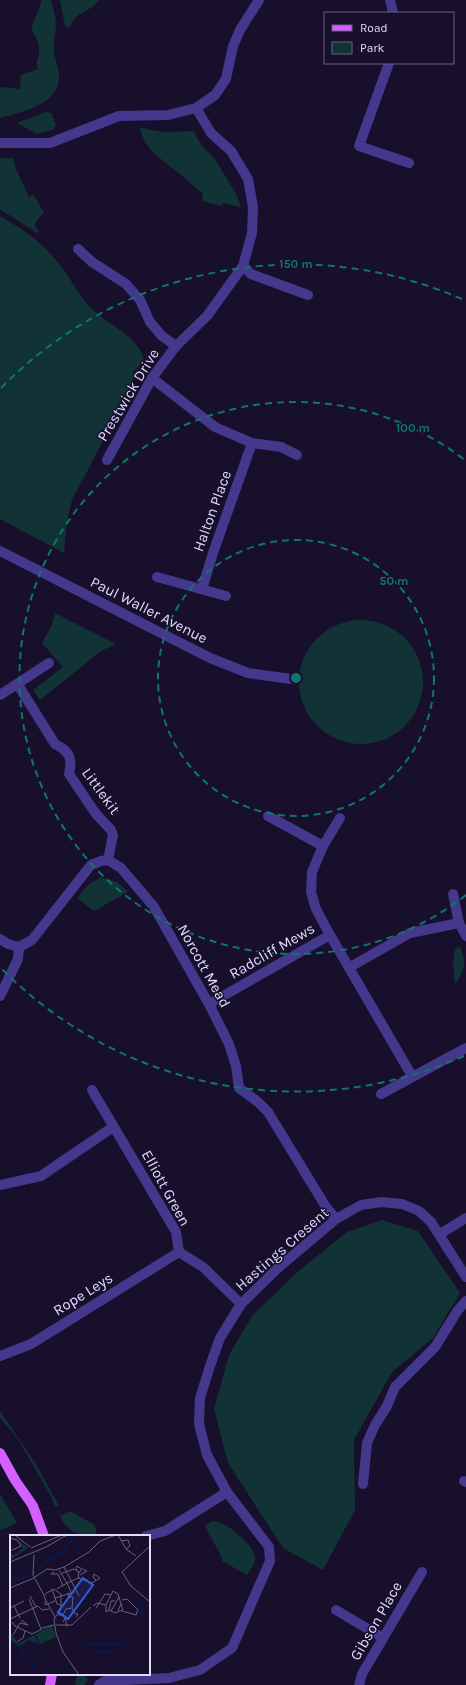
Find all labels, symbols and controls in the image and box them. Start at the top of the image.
legend [324,12,454,64]
text: Road [360,21,388,35]
text: Park [360,41,385,55]
text: 150 m [279,257,313,271]
street label: Prestwick Drive [93,345,163,445]
text: 100 m [396,421,430,435]
street label: Halton Place [189,468,235,554]
street label: Paul Waller Avenue [87,573,211,647]
text: 50 m [380,574,409,588]
centre of rings [289,671,303,685]
street label: Littlekit [78,764,124,818]
street label: Radcliff Mews [226,919,318,983]
street label: Norcott Mead [174,921,234,1011]
street label: Elliott Green [138,1147,194,1229]
street label: Hastings Cresent [232,1203,333,1294]
street label: Rope Leys [50,1269,116,1319]
inset map [10,1535,150,1675]
street label: Gibson Place [346,1578,406,1664]

